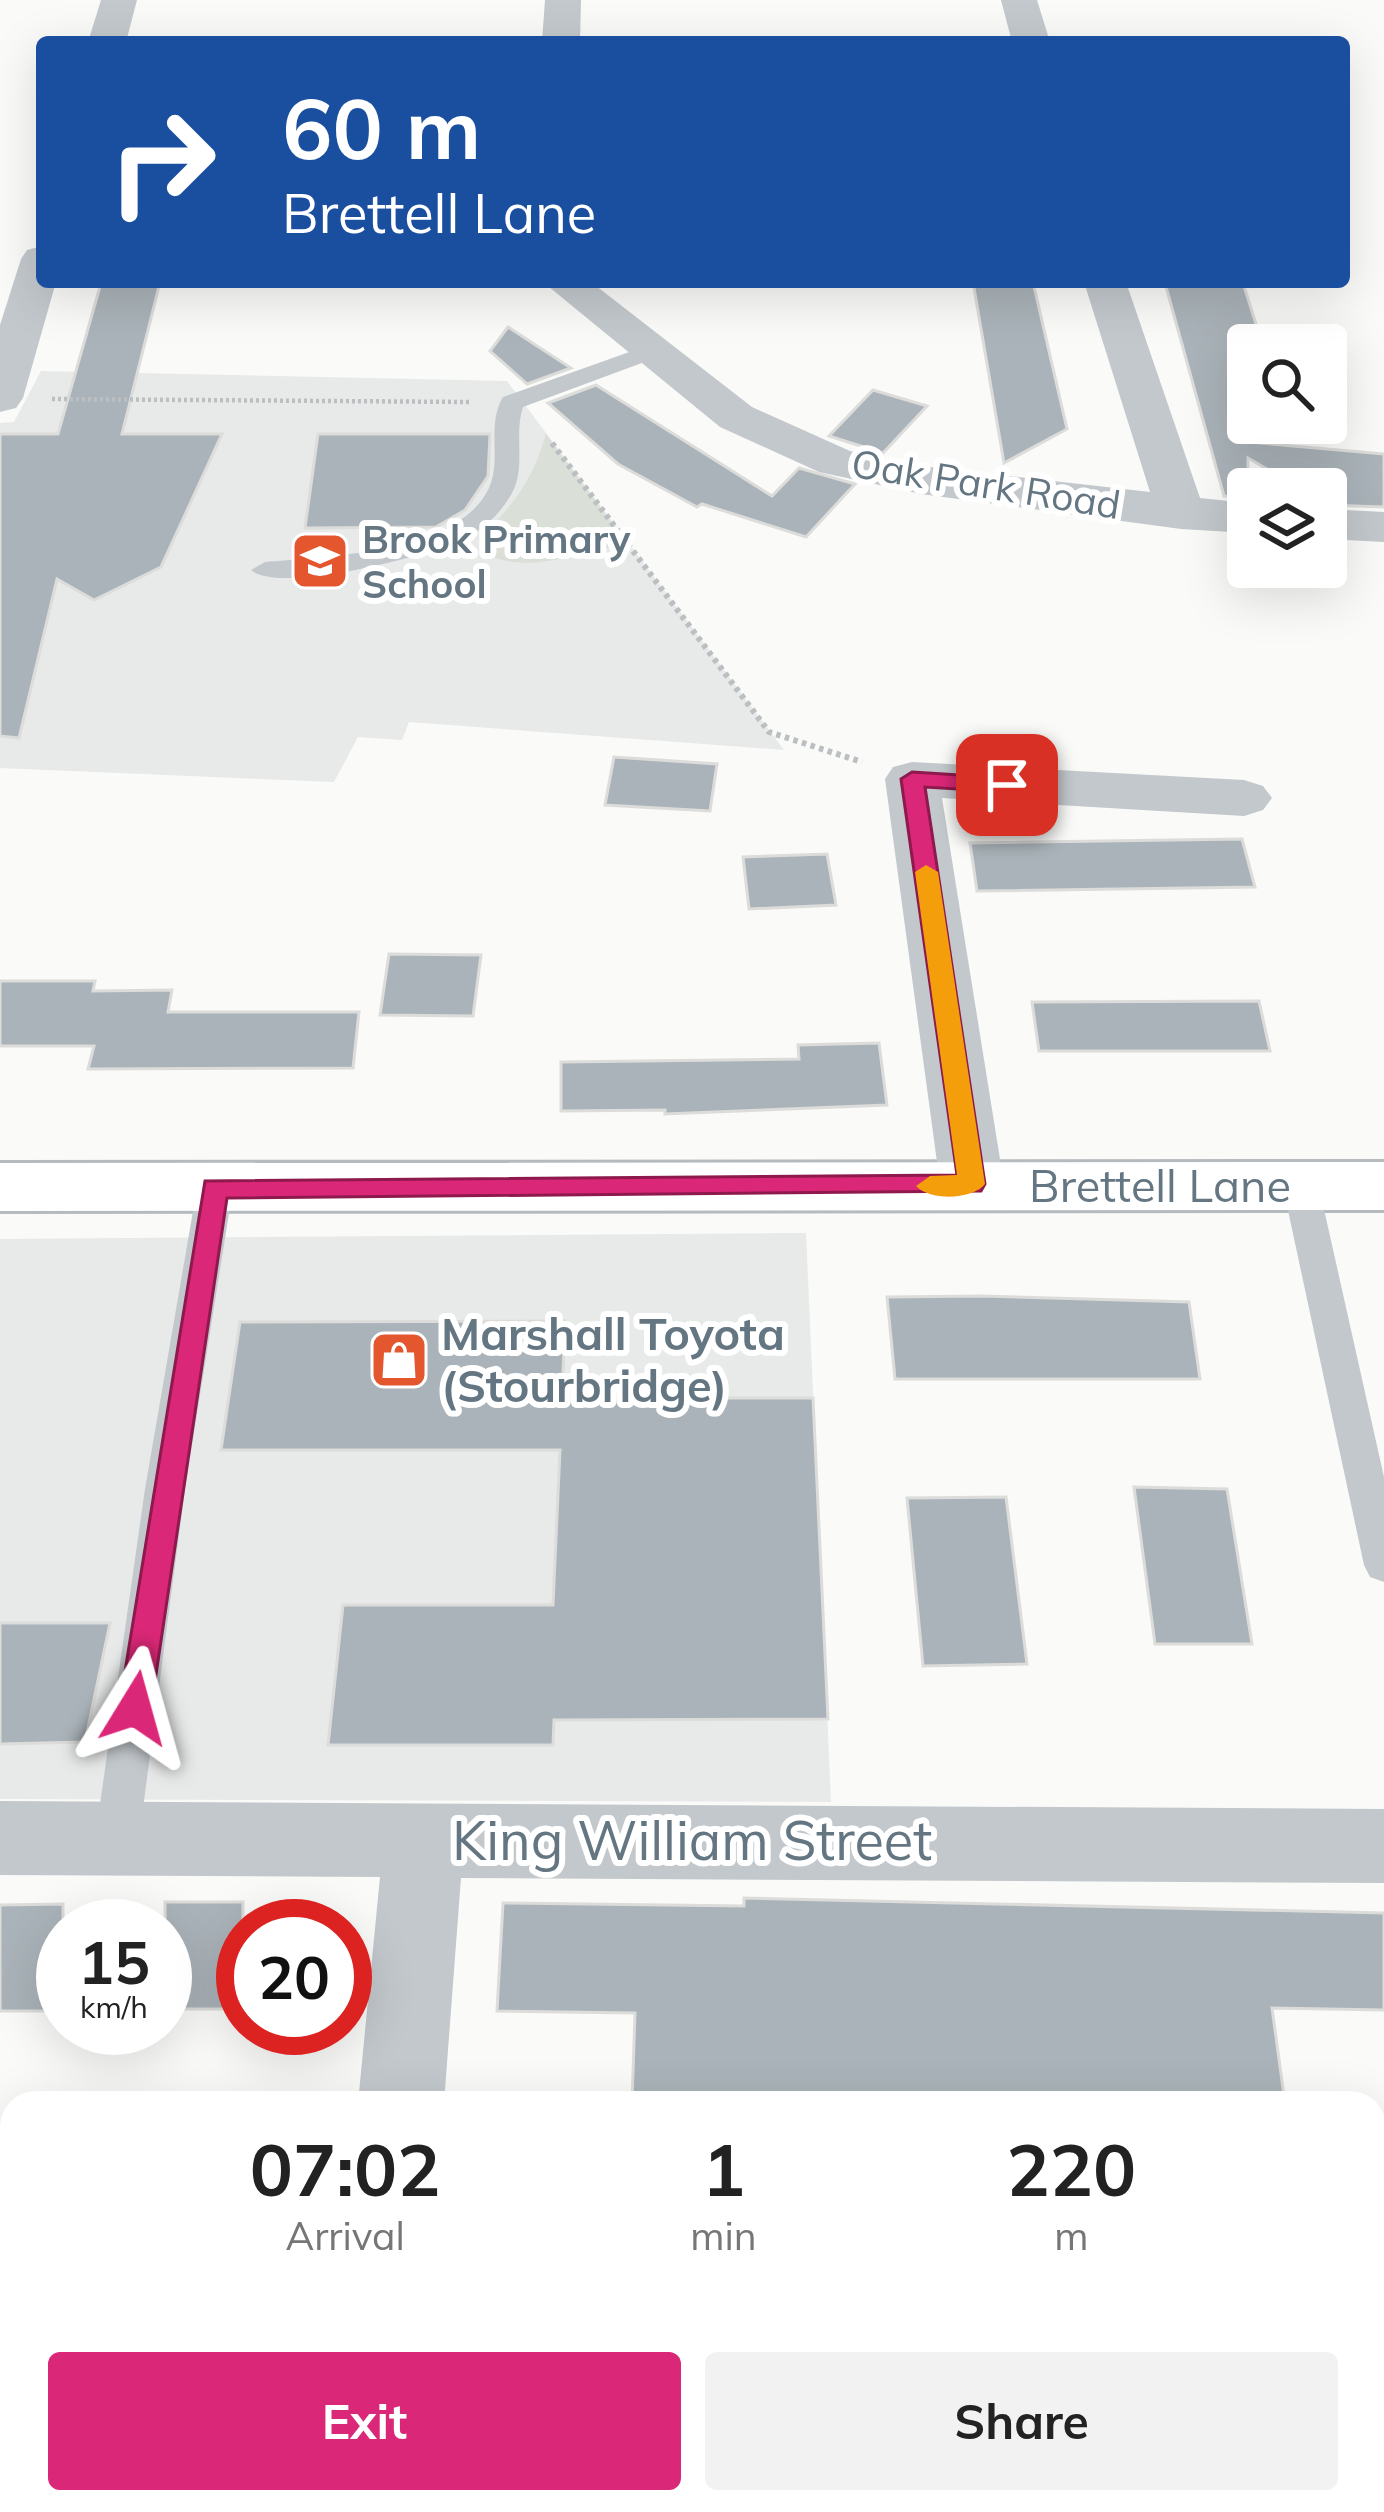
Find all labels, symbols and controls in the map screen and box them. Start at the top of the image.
text: 60 m [282,75,481,180]
icon: right [84,84,240,240]
text: Brettell Lane [282,179,596,247]
map controls [1227,324,1347,588]
button: search [1227,324,1347,444]
street label: Oak Park Road [848,438,1124,529]
button: layers [1227,468,1347,588]
place label: Brook Primary School [362,514,631,608]
school or university icon: Brook Primary School [289,530,351,592]
pin [956,734,1058,836]
icon: arrive [974,752,1040,818]
street label: Brettell Lane [1029,1157,1291,1213]
place label: Marshall Toyota (Stourbridge) [441,1305,785,1413]
shop icon: Marshall Toyota (Stourbridge) [368,1329,430,1391]
position arrow [72,1645,198,1771]
street label: King William Street [452,1806,932,1874]
speed limit sign: 20 [216,1899,372,2055]
text: 15 [78,1924,150,1999]
text: km/h [80,1988,148,2026]
text: 07:02 [250,2124,440,2214]
text: 1 [702,2124,745,2214]
text: 220 [1007,2124,1136,2214]
text: Arrival [286,2211,405,2260]
text: min [690,2211,757,2260]
text: m [1054,2211,1088,2260]
button: Exit [48,2352,681,2490]
button: Share [705,2352,1338,2490]

